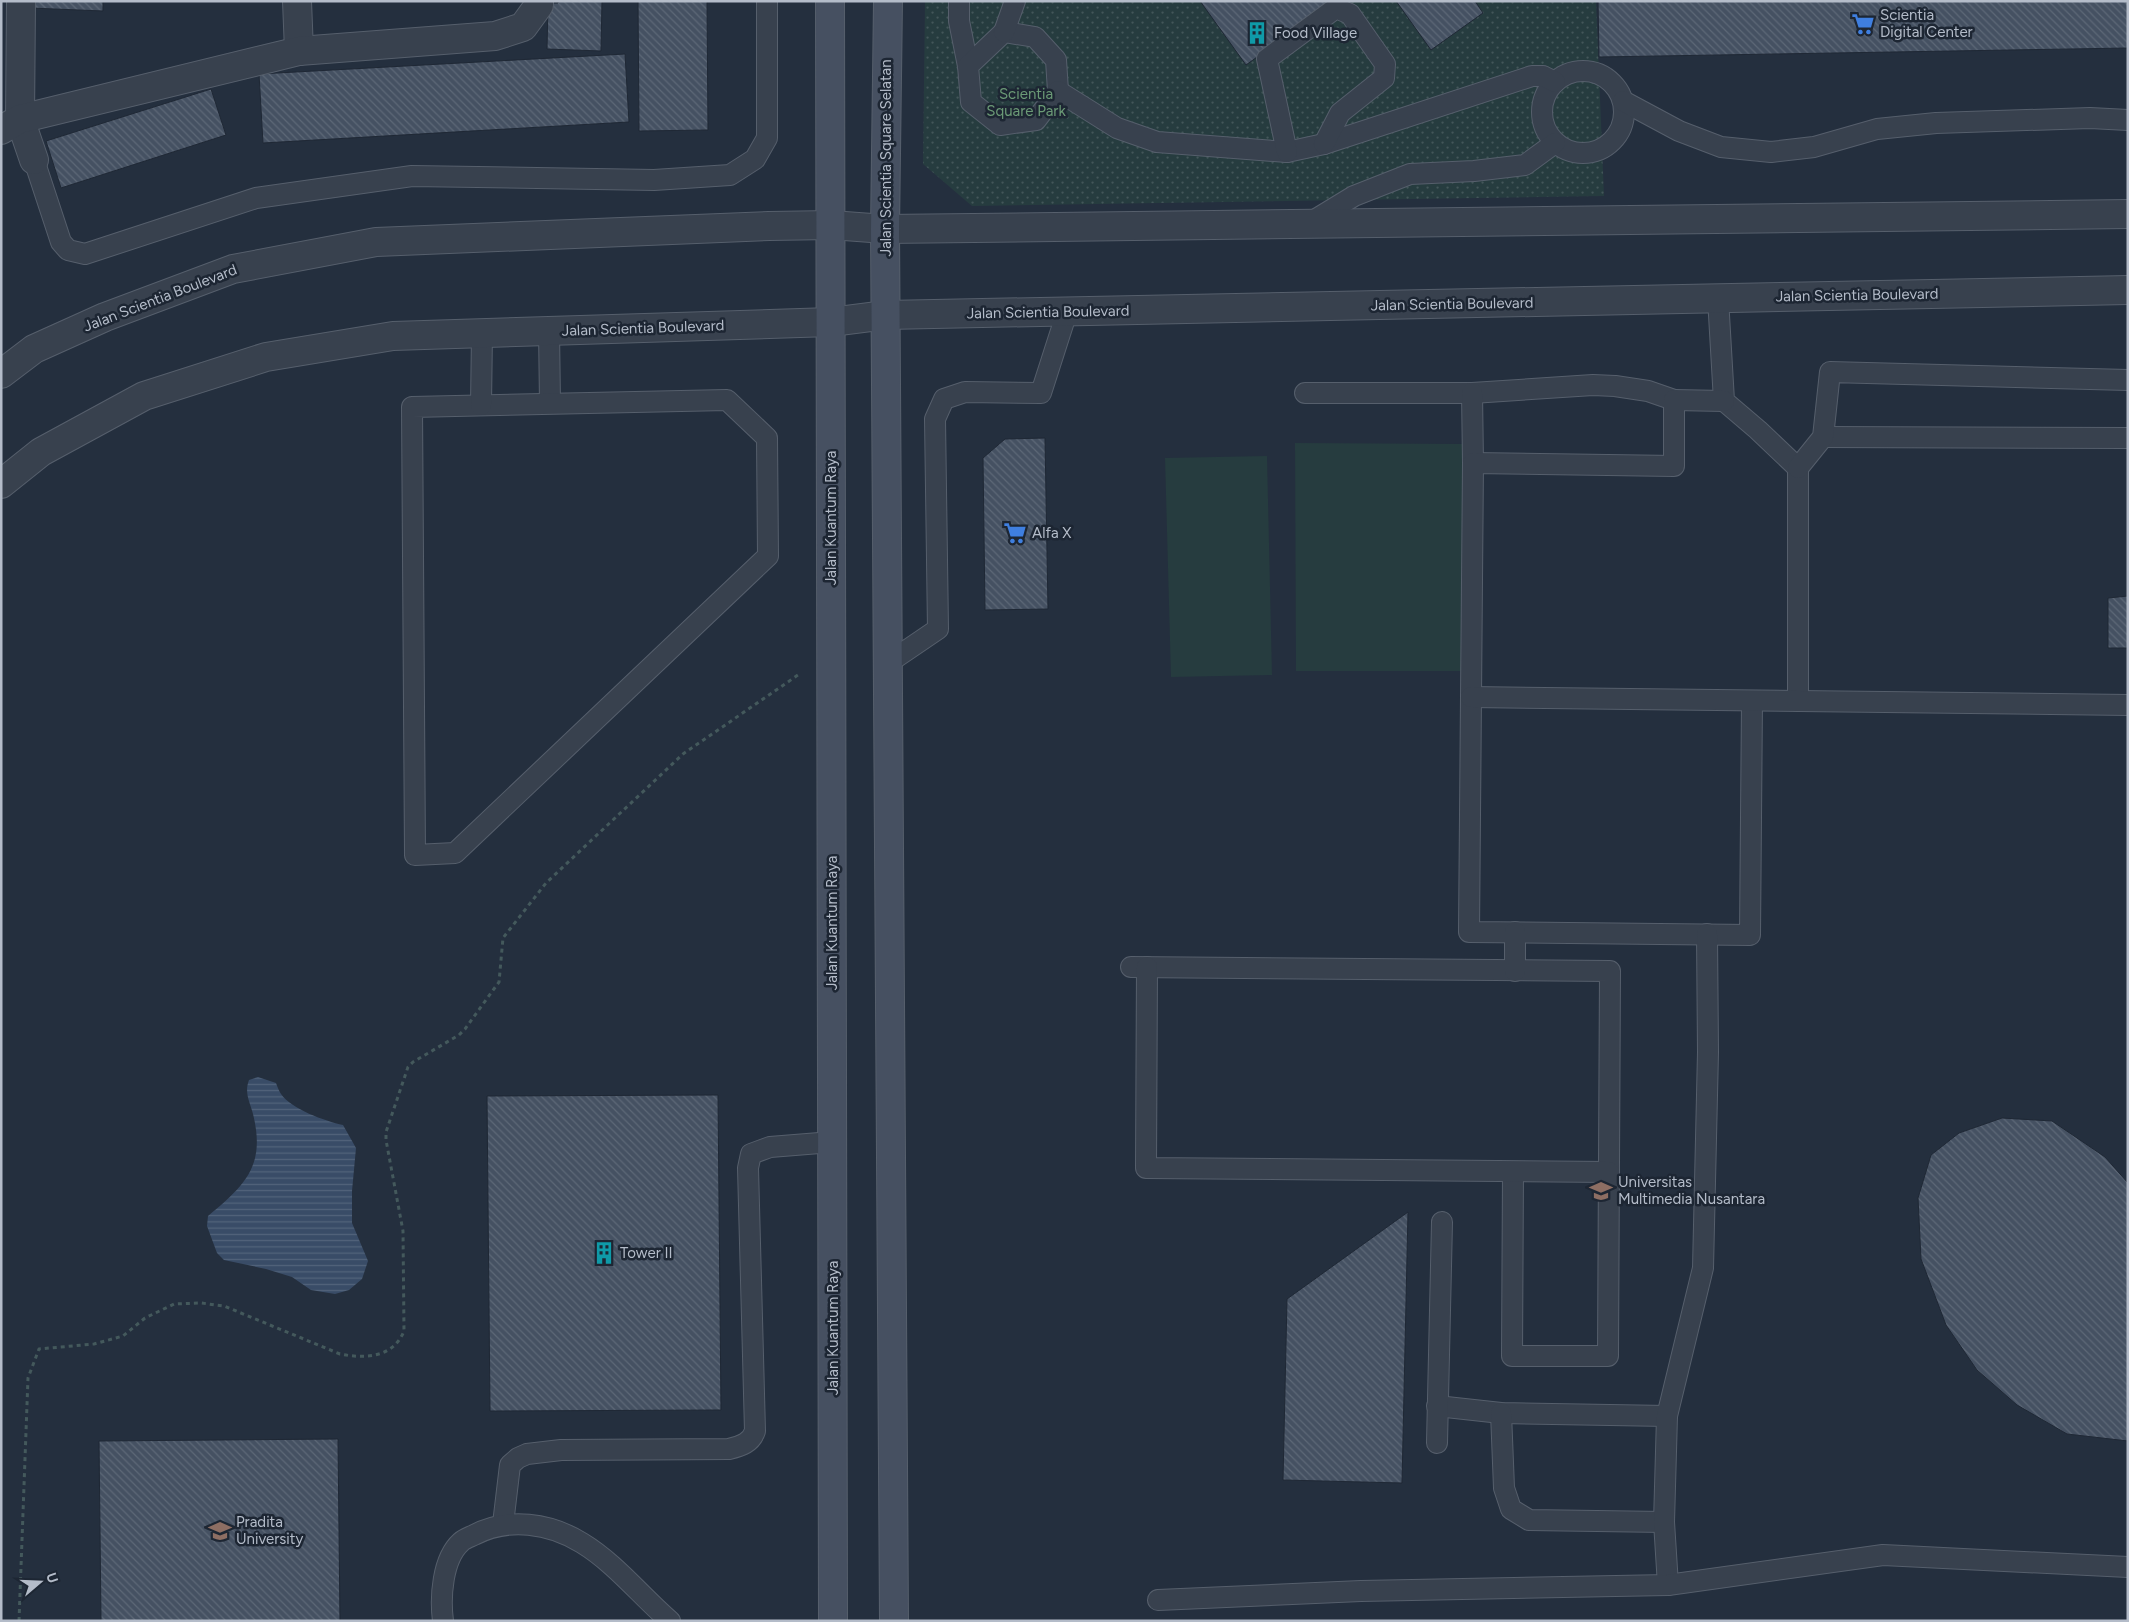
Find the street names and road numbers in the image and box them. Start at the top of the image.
street label: Jalan Scientia Square Selatan [877,59,895,257]
street label: Jalan Scientia Boulevard [81,260,239,336]
street label: Jalan Scientia Boulevard [1775,285,1939,305]
street label: Jalan Scientia Boulevard [1370,294,1534,314]
street label: Jalan Scientia Boulevard [966,302,1130,322]
street label: Jalan Scientia Boulevard [561,316,725,340]
street label: Jalan Kuantum Raya [822,451,840,585]
street label: Jalan Kuantum Raya [823,856,841,990]
street label: Jalan Kuantum Raya [824,1261,842,1395]

